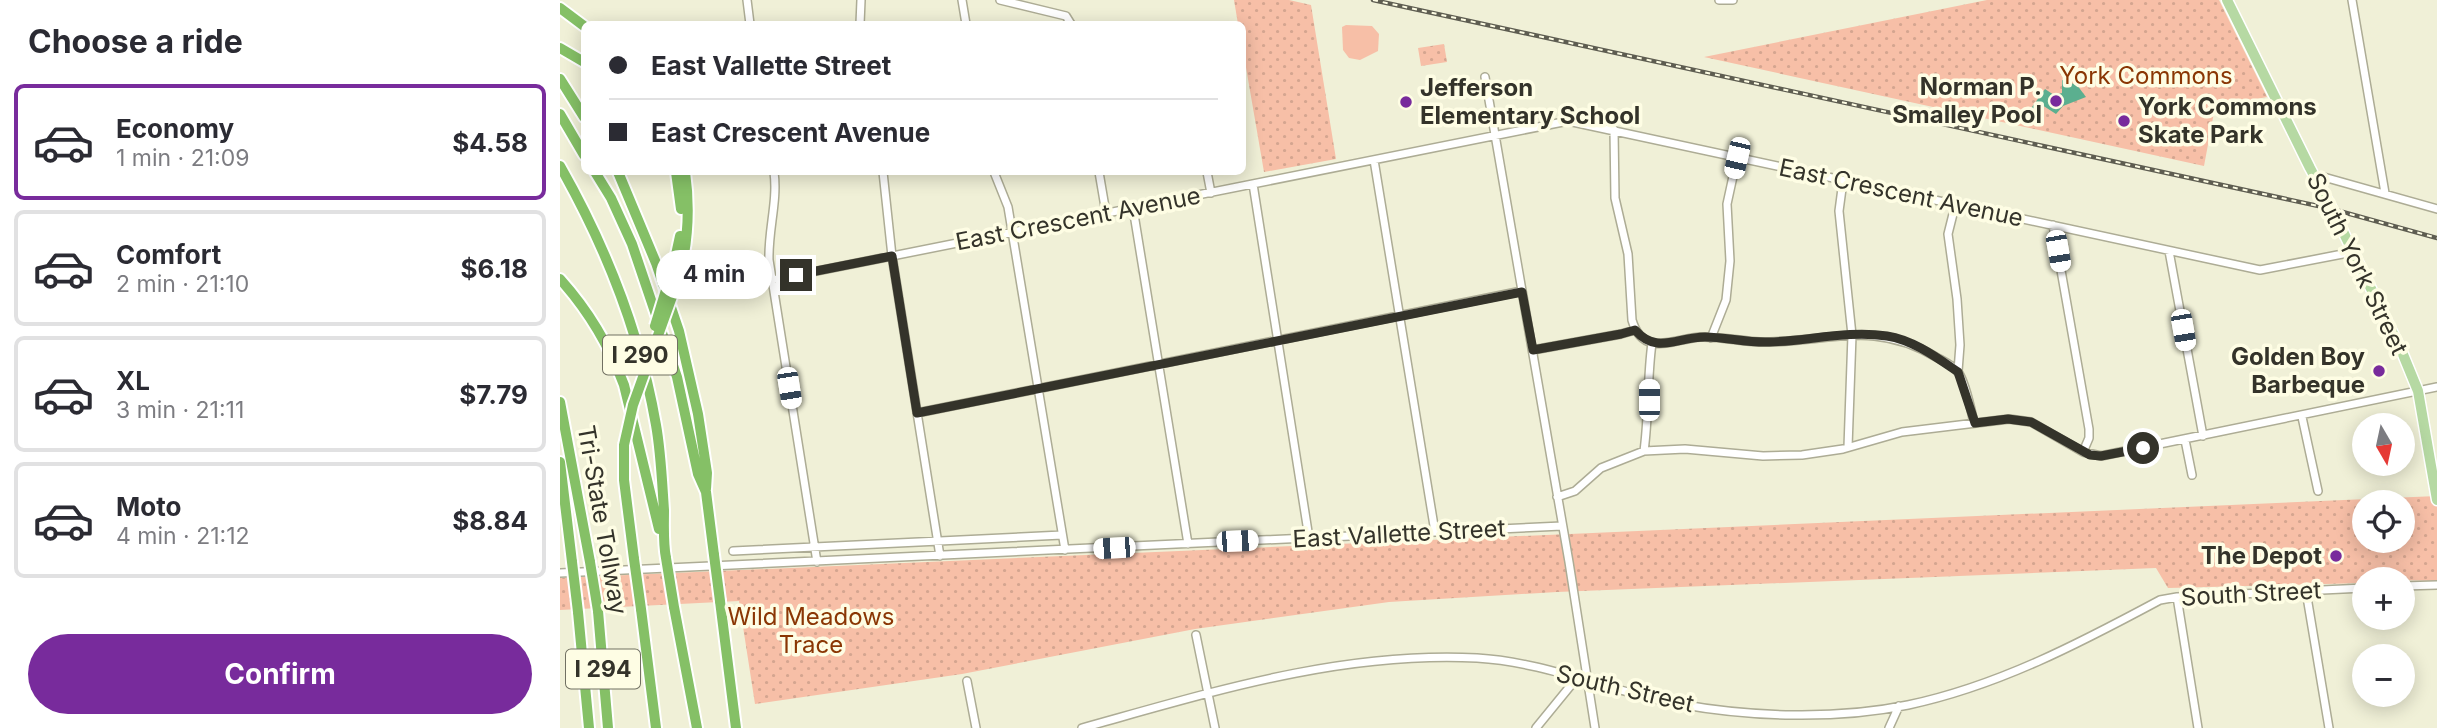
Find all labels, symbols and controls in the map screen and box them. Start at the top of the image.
text: Choose a ride [28,22,243,61]
text: East Vallette Street [651,50,891,81]
park label: York Commons [2059,61,2233,90]
place label: Norman P. Smalley Pool [1892,72,2042,129]
place label: Jefferson Elementary School [1420,73,1640,130]
place label: York Commons Skate Park [2138,92,2317,149]
marker: Norman P. Smalley Pool [2048,93,2064,109]
marker: Jefferson Elementary School [1398,94,1414,110]
icon: car [32,111,95,174]
text: Economy [116,113,234,144]
marker: York Commons Skate Park [2116,113,2132,129]
text: East Crescent Avenue [651,117,930,148]
text: $4.58 [452,127,528,158]
car [1723,135,1752,181]
text: 1 min · 21:09 [116,144,249,172]
street label: East Crescent Avenue [1776,152,2026,233]
street label: South York Street [2301,168,2414,360]
street label: East Crescent Avenue [953,181,1203,256]
car [2045,228,2072,274]
icon: car [32,237,95,300]
text: Comfort [116,239,221,270]
callout: 4 min [656,250,772,300]
text: $6.18 [460,253,528,284]
route end [780,259,812,291]
text: 4 min [683,260,745,288]
text: 2 min · 21:10 [116,270,249,298]
car [2170,307,2197,353]
road number: I 290 [603,336,677,374]
place label: Golden Boy Barbeque [2231,342,2366,399]
icon: car [32,363,95,426]
marker: Golden Boy Barbeque [2371,363,2387,379]
text: XL [116,365,150,396]
car [776,366,803,410]
text: $7.79 [459,379,528,410]
car [1639,379,1660,421]
text: 3 min · 21:11 [116,396,244,424]
north arrow [2352,413,2415,476]
map controls [2352,413,2415,707]
street label: Tri-State Tollway [572,423,633,617]
route start [2127,432,2159,464]
icon: car [32,489,95,552]
button: locate [2352,490,2415,553]
text: Moto [116,491,181,522]
text: $8.84 [452,505,528,536]
street label: East Vallette Street [1292,513,1506,554]
text: 4 min · 21:12 [116,522,250,550]
car [1216,530,1259,552]
car [1093,536,1136,560]
place label: The Depot [2201,541,2322,570]
marker: The Depot [2328,548,2344,564]
button: + [2352,567,2415,630]
street label: South Street [2180,575,2322,612]
park label: Wild Meadows Trace [727,602,895,659]
button: Confirm [28,634,532,714]
button: − [2352,644,2415,707]
road number: I 294 [566,650,640,688]
street label: South Street [1553,659,1697,718]

